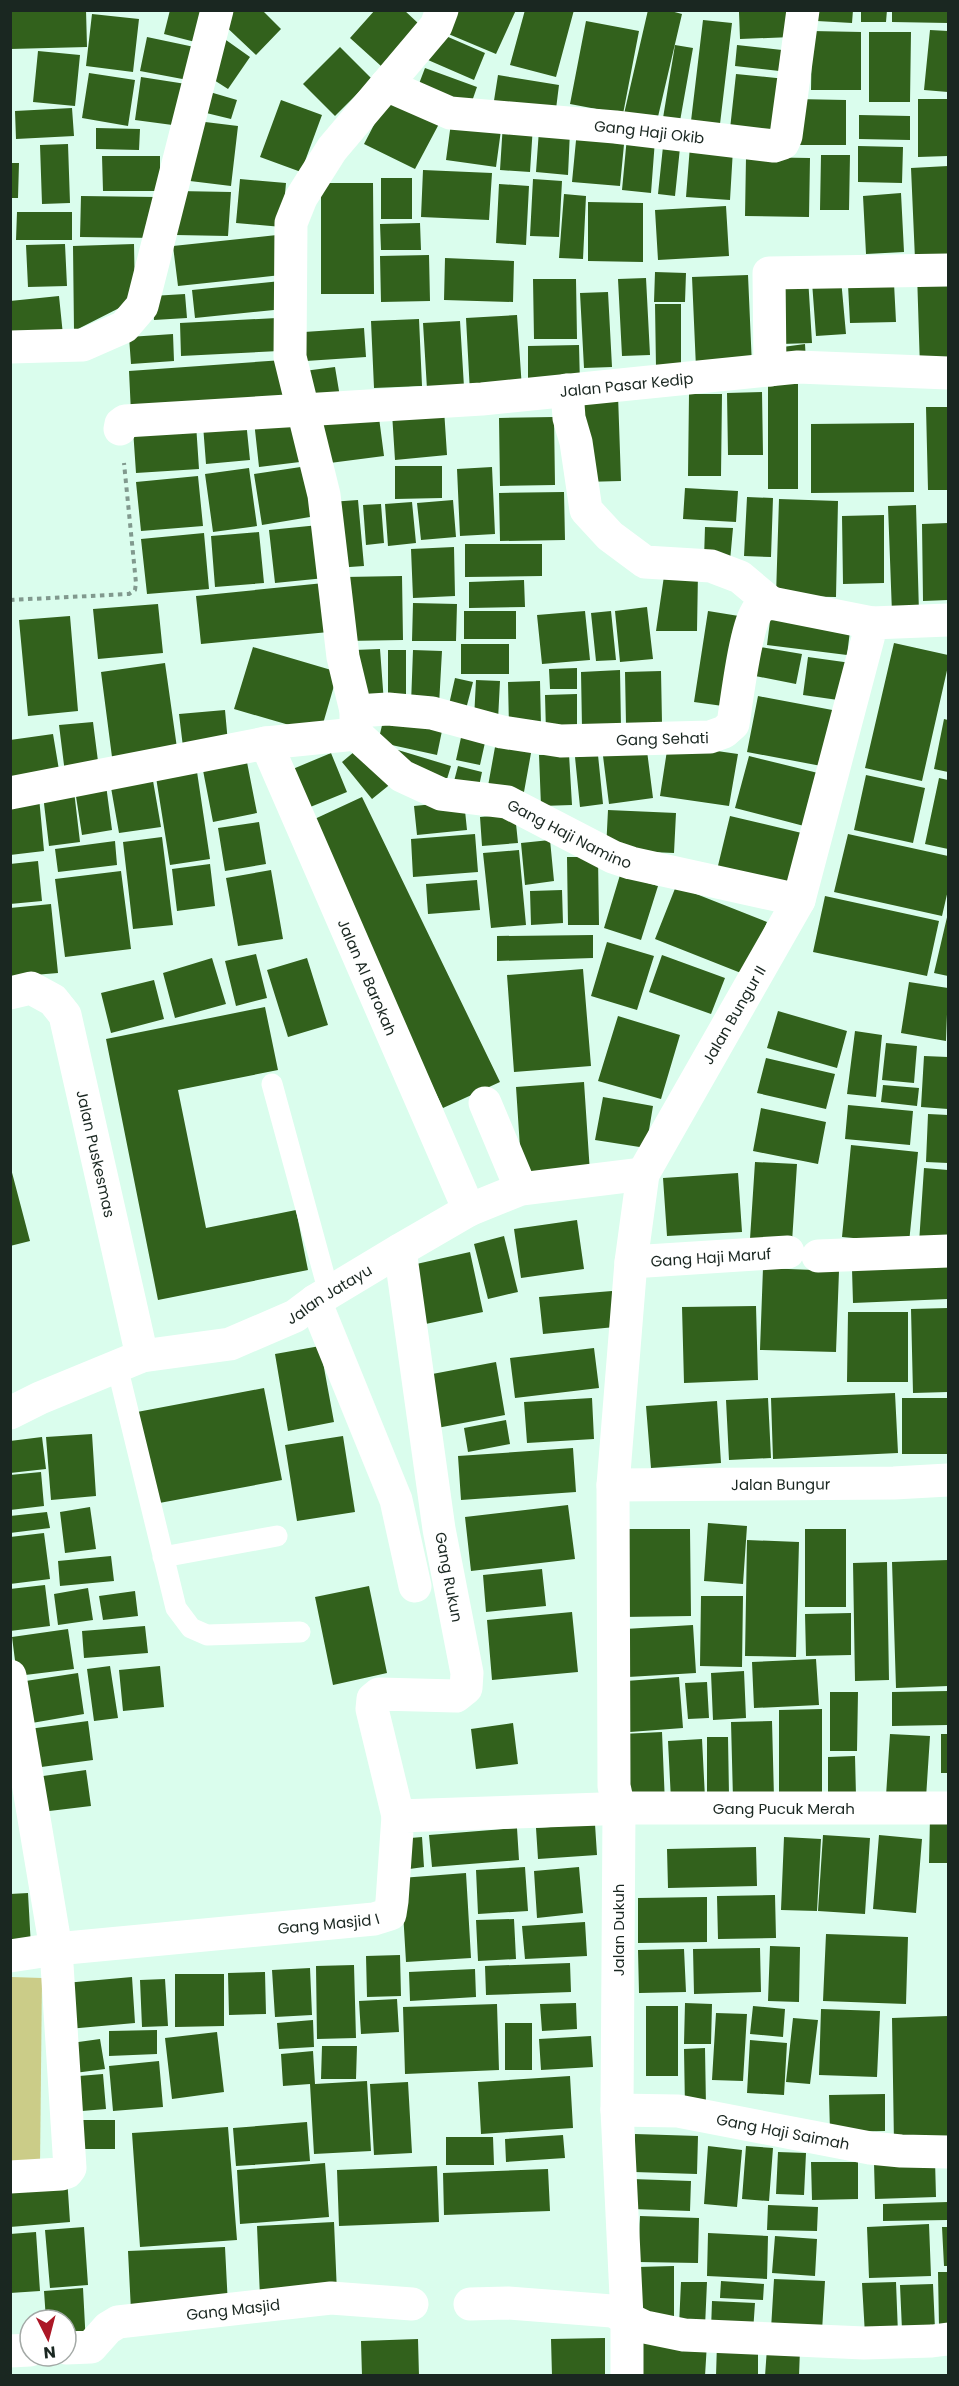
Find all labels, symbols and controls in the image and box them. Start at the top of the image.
street label: Gang Haji Okib [593,115,706,148]
street label: Jalan Pasar Kedip [559,367,694,402]
street label: Gang Sehati [616,727,709,750]
street label: Gang Haji Namino [504,794,635,873]
street label: Jalan Al Barokah [333,915,402,1039]
street label: Jalan Bungur II [697,962,771,1068]
street label: Jalan Puskesmas [72,1088,121,1220]
street label: Gang Haji Maruf [650,1243,772,1271]
street label: Jalan Jatayu [283,1259,375,1329]
street label: Jalan Bungur [731,1473,831,1495]
street label: Gang Rukun [430,1530,468,1624]
street label: Gang Pucuk Merah [713,1798,855,1819]
street label: Jalan Dukuh [608,1884,629,1976]
street label: Gang Masjid I [277,1908,382,1939]
street label: Gang Haji Saimah [715,2108,852,2154]
street label: Gang Masjid [185,2293,281,2325]
north arrow [18,2308,78,2368]
text: N [42,2340,57,2364]

